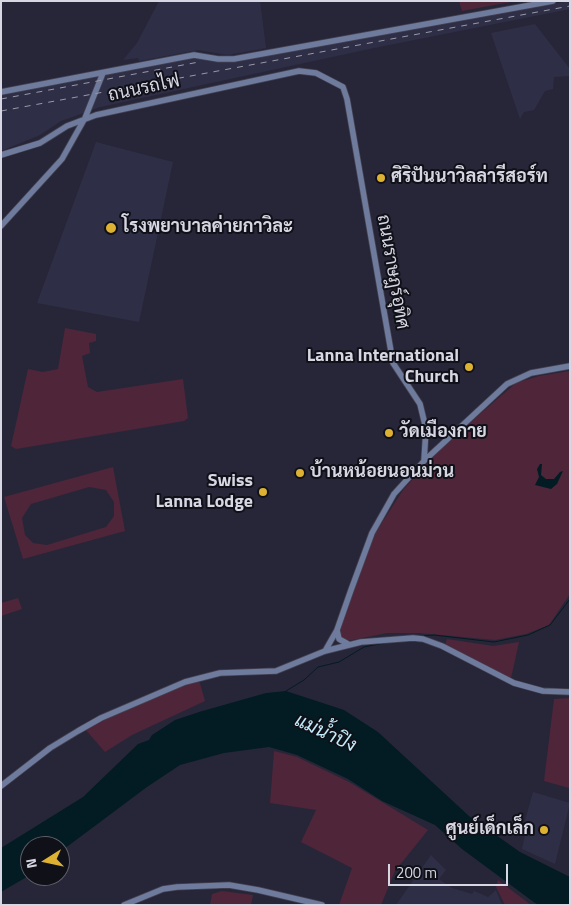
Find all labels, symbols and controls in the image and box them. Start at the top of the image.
street label: ถนนรถไฟ [106,71,182,107]
place label: ศิริปันนาวิลล่ารีสอร์ท [391,167,548,189]
marker: ศิริปันนาวิลล่ารีสอร์ท [375,172,387,184]
street label: ถนนราษฎร์อุทิศ [371,213,413,331]
place label: โรงพยาบาลค่ายกาวิละ [122,217,293,239]
marker: โรงพยาบาลค่ายกาวิละ [104,221,118,235]
place label: Lanna International Church [307,346,459,388]
marker: Lanna International Church [463,361,475,373]
place label: วัดเมืองกาย [399,422,487,444]
marker: วัดเมืองกาย [383,427,395,439]
place label: บ้านหน้อยนอนม่วน [310,462,454,484]
marker: บ้านหน้อยนอนม่วน [294,467,306,479]
place label: Swiss Lanna Lodge [155,471,253,514]
marker: Swiss Lanna Lodge [257,486,269,498]
water label: แม่น้ำปิง [291,710,359,758]
place label: ศูนย์เด็กเล็ก [445,819,534,841]
marker: ศูนย์เด็กเล็ก [538,824,550,836]
north arrow [20,836,70,886]
scale bar [391,854,511,886]
text: N [20,857,42,870]
text: 200 m [396,861,437,884]

